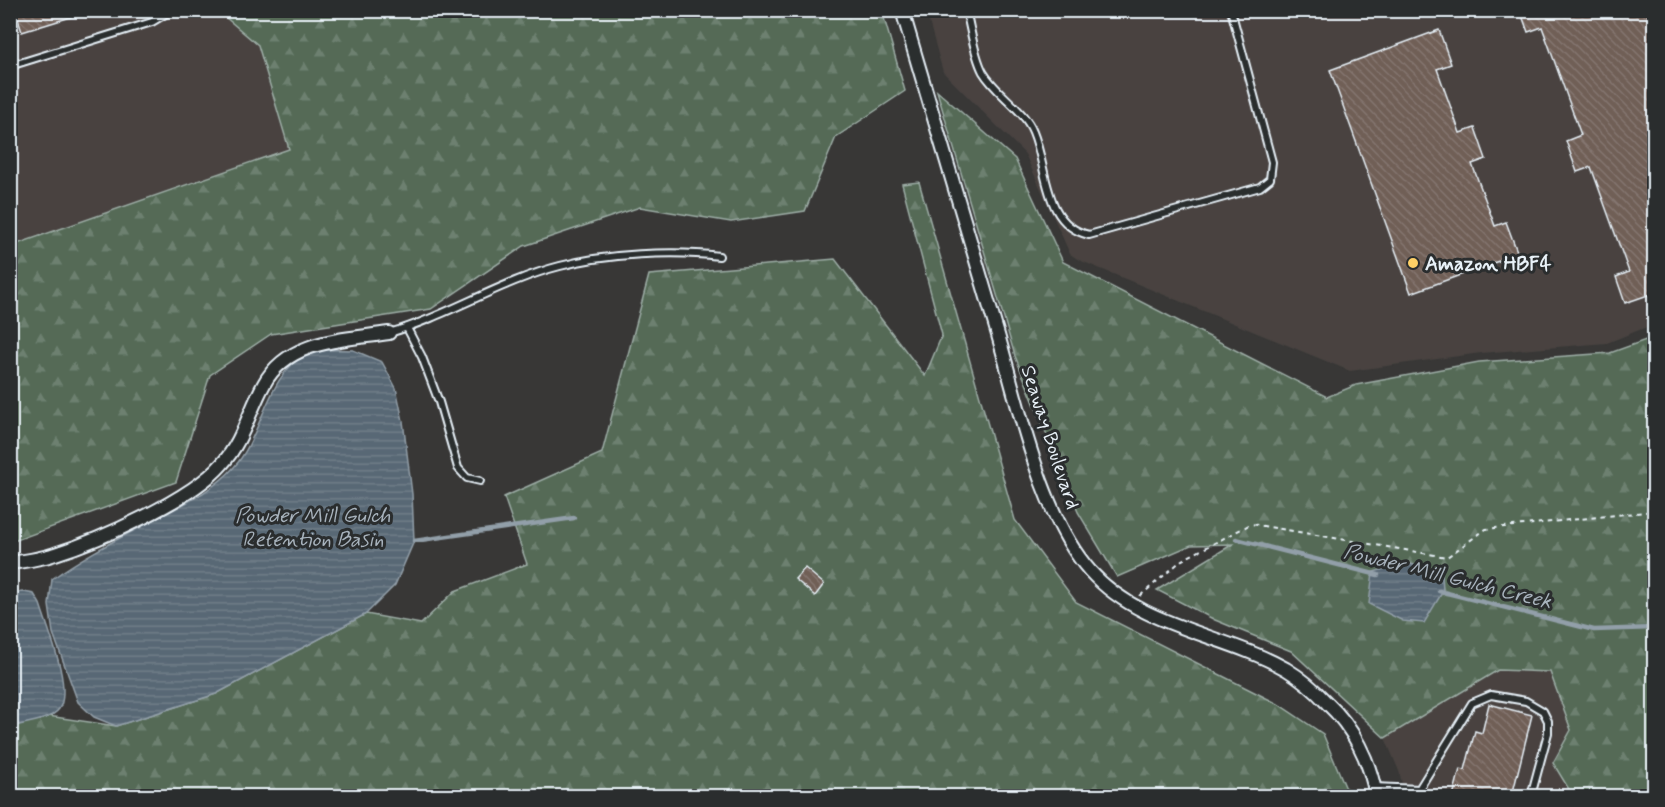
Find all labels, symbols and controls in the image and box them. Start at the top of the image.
place label: Amazon HBF4 [1425,251,1552,278]
marker: Amazon HBF4 [1406,256,1420,270]
street label: Seaway Boulevard [1014,362,1086,513]
water label: Powder Mill Gulch Retention Basin [235,502,391,554]
water label: Powder Mill Gulch Creek [1341,538,1555,616]

